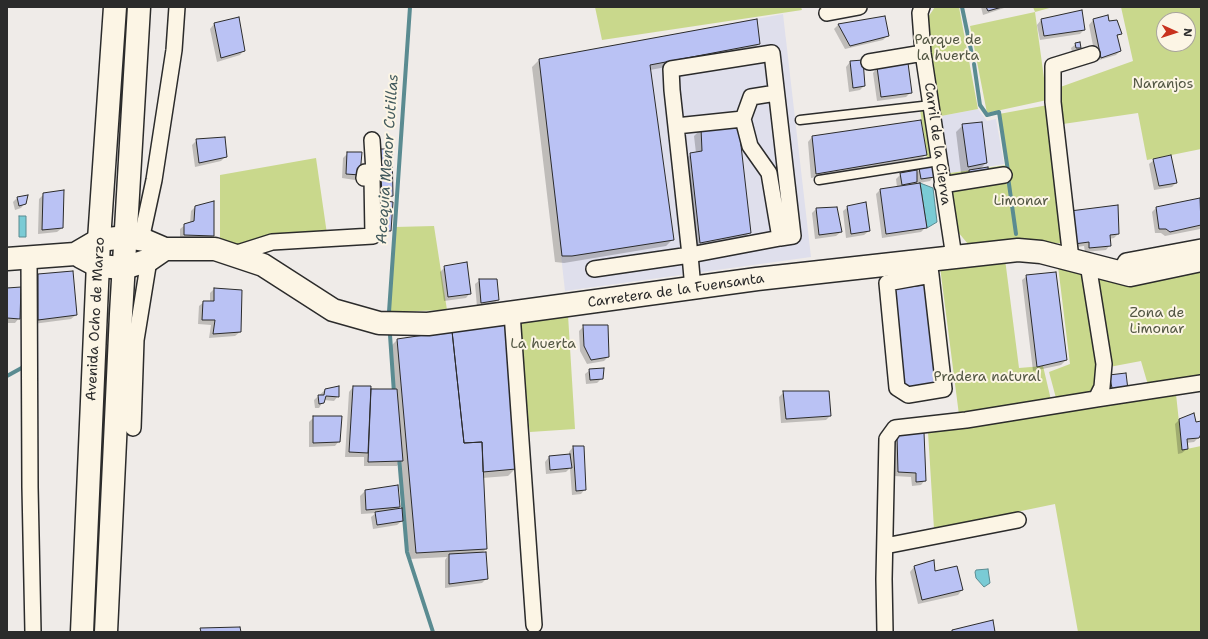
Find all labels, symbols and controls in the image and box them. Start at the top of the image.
north arrow [1156,12,1196,52]
text: N [1180,28,1195,37]
park label: Parque de la huerta [914,32,982,64]
water label: Acequia Menor Cutillas [373,73,403,245]
park label: Naranjos [1133,76,1193,92]
street label: Carril de la Cierva [920,82,954,206]
park label: Limonar [993,193,1049,209]
street label: Avenida Ocho de Marzo [83,237,109,401]
street label: Carretera de la Fuensanta [587,270,765,312]
park label: Zona de Limonar [1129,305,1185,338]
park label: La huerta [510,336,576,352]
park label: Pradera natural [933,369,1041,385]

